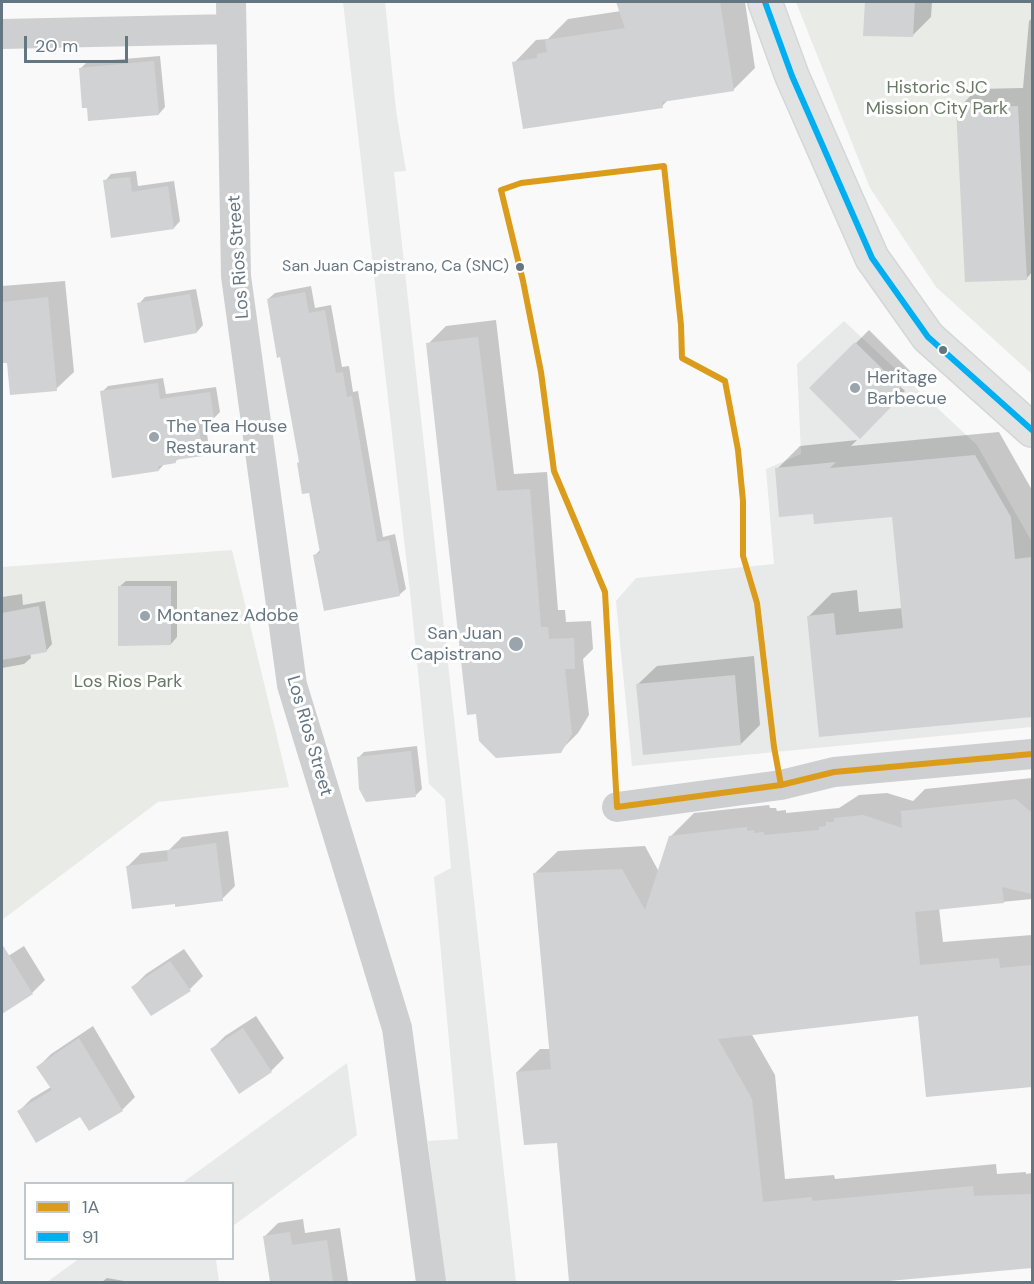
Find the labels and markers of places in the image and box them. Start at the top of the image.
place label: San Juan Capistrano, Ca (SNC) [282,257,509,277]
marker: San Juan Capistrano, Ca (SNC) [514,261,526,273]
unlabelled marker [937,344,949,356]
place label: Heritage Barbecue [867,367,947,410]
marker: Heritage Barbecue [848,381,862,395]
place label: The Tea House Restaurant [166,416,287,458]
marker: The Tea House Restaurant [147,430,161,444]
place label: Montanez Adobe [157,605,298,627]
marker: Montanez Adobe [138,609,152,623]
place label: San Juan Capistrano [411,623,502,666]
marker: San Juan Capistrano [507,635,525,653]

